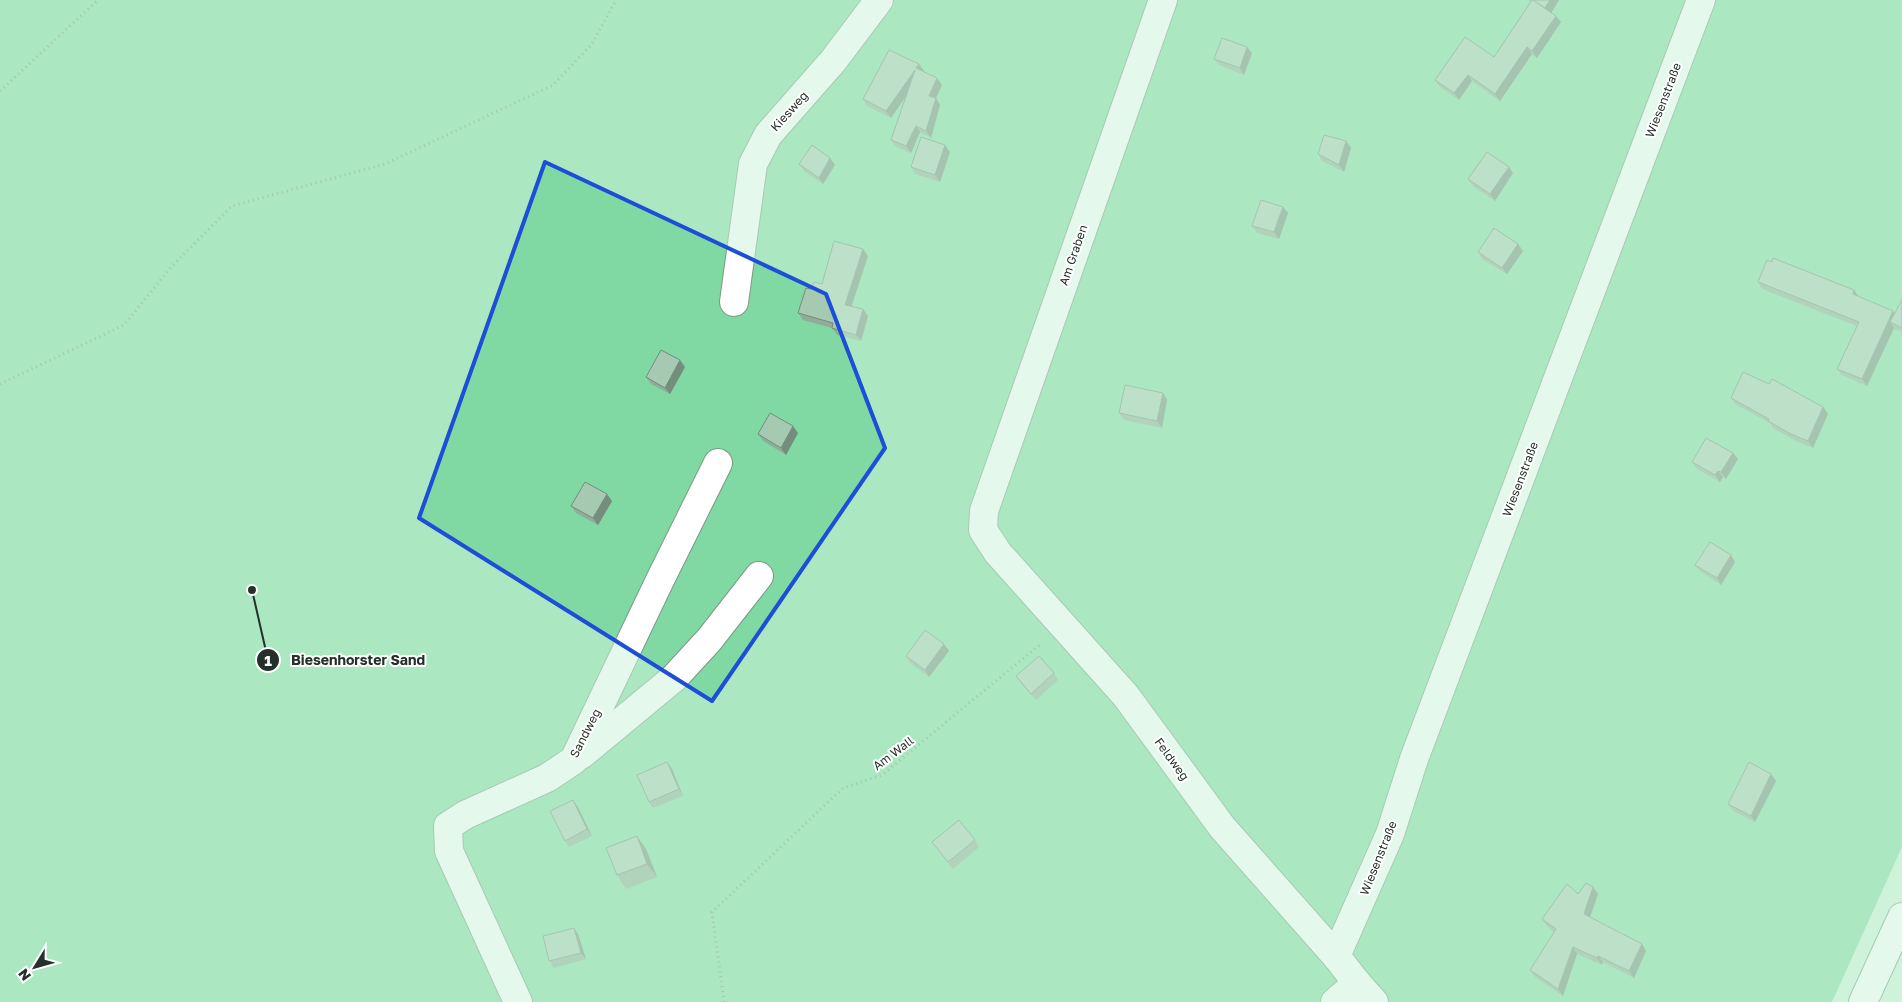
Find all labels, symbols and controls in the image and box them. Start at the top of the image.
street label: Wiesenstraße [1642,60,1684,139]
street label: Kiesweg [767,88,811,134]
street label: Am Graben [1056,223,1090,287]
street label: Wiesenstraße [1499,439,1541,518]
callout: Biesenhorster Sand [256,646,435,675]
text: 1 [264,651,272,669]
text: Biesenhorster Sand [291,651,425,668]
street label: Sandweg [566,706,604,760]
street label: Am Wall [870,733,916,773]
street label: Feldweg [1152,735,1192,783]
street label: Wiesenstraße [1356,819,1400,897]
north arrow [10,942,60,992]
text: N [14,966,34,984]

